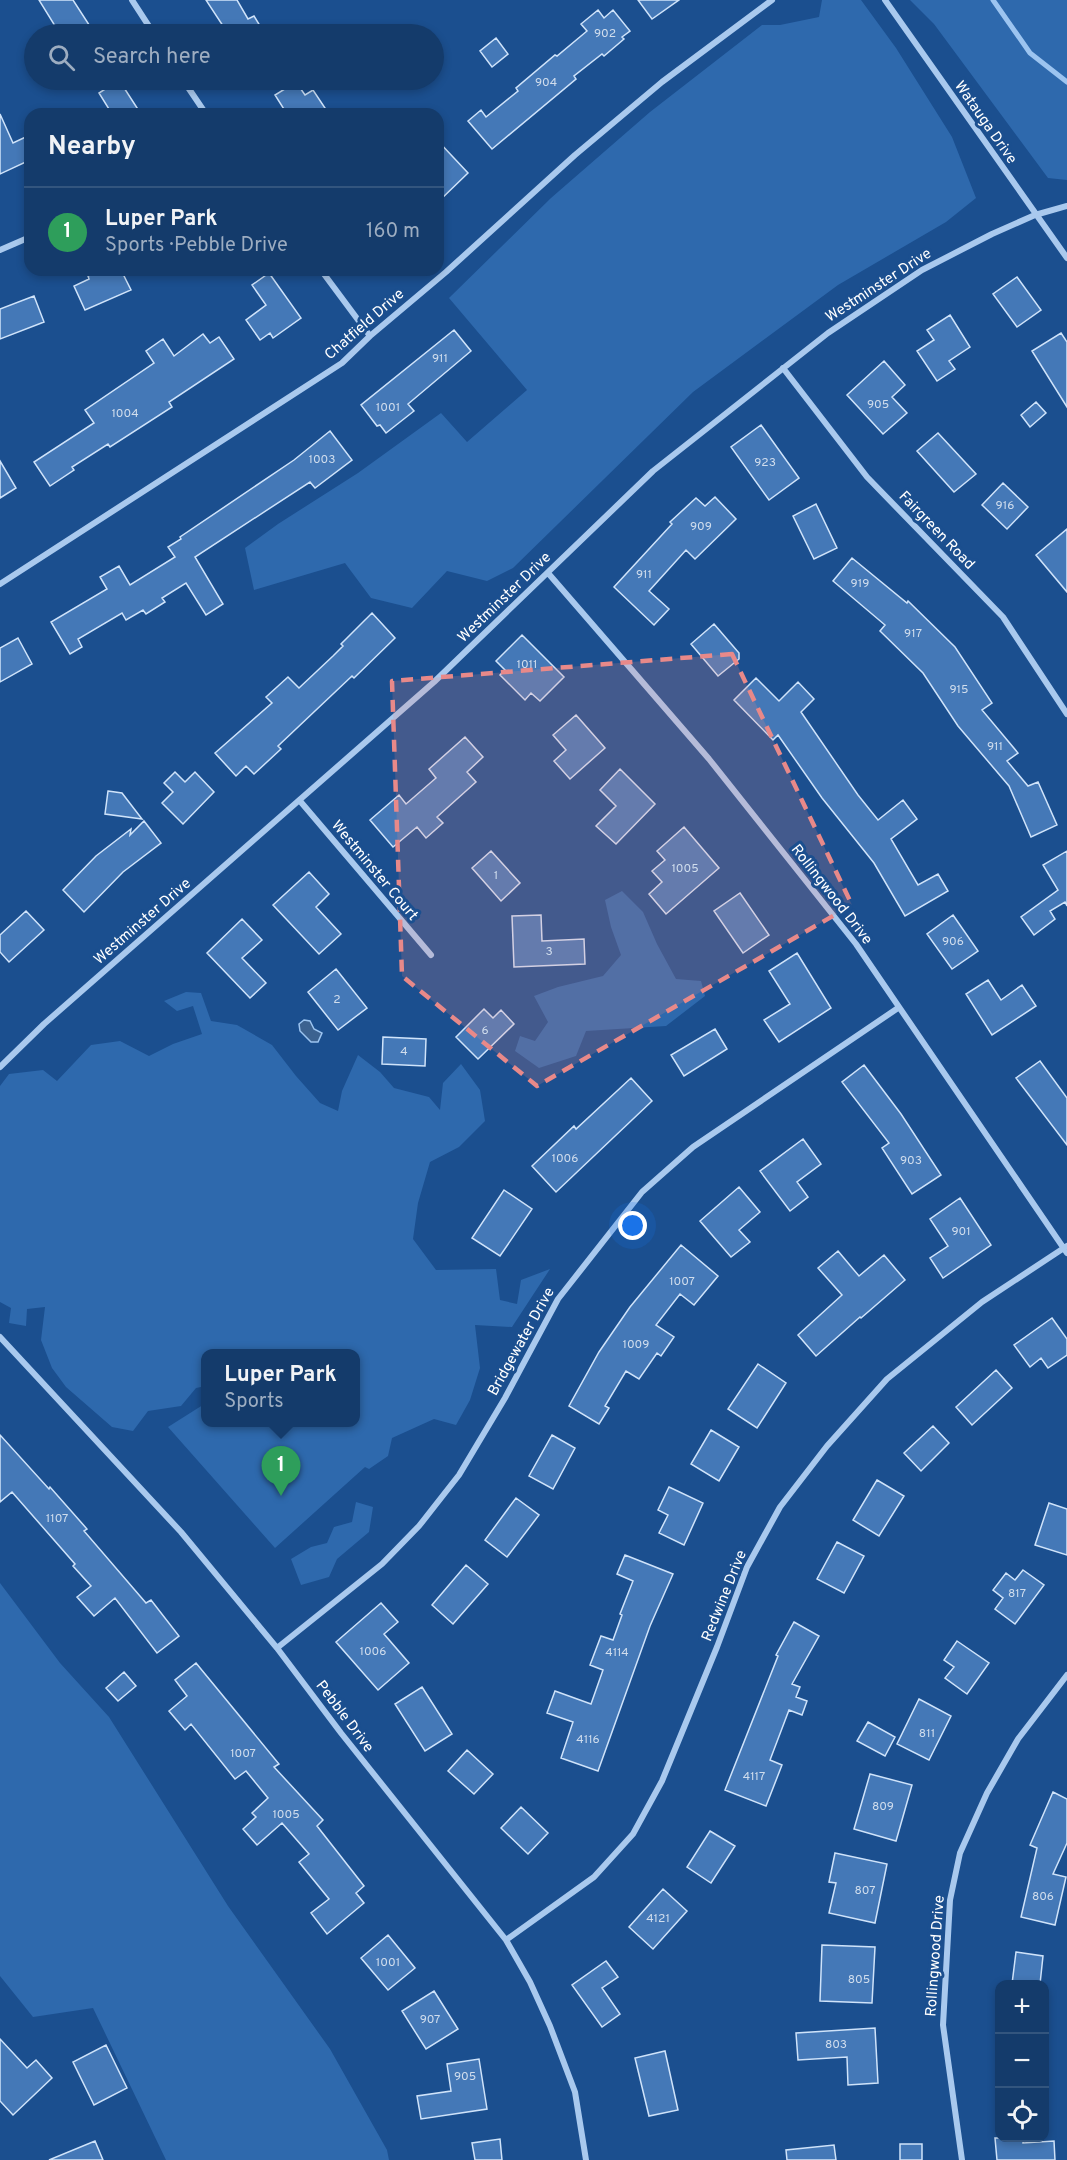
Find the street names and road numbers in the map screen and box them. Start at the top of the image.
street label: Watauga Drive [949,78,1021,168]
street label: Westminster Drive [822,245,936,327]
street label: Chatfield Drive [321,285,409,365]
street label: Fairgreen Road [894,488,978,574]
street label: Westminster Drive [454,549,556,647]
street label: Westminster Court [326,817,422,925]
street label: Rollingwood Drive [786,841,876,949]
street label: Westminster Drive [90,875,196,969]
street label: Bridgewater Drive [484,1284,560,1400]
street label: Redwine Drive [698,1548,752,1644]
street label: Pebble Drive [311,1677,377,1757]
street label: Rollingwood Drive [922,1894,950,2018]

